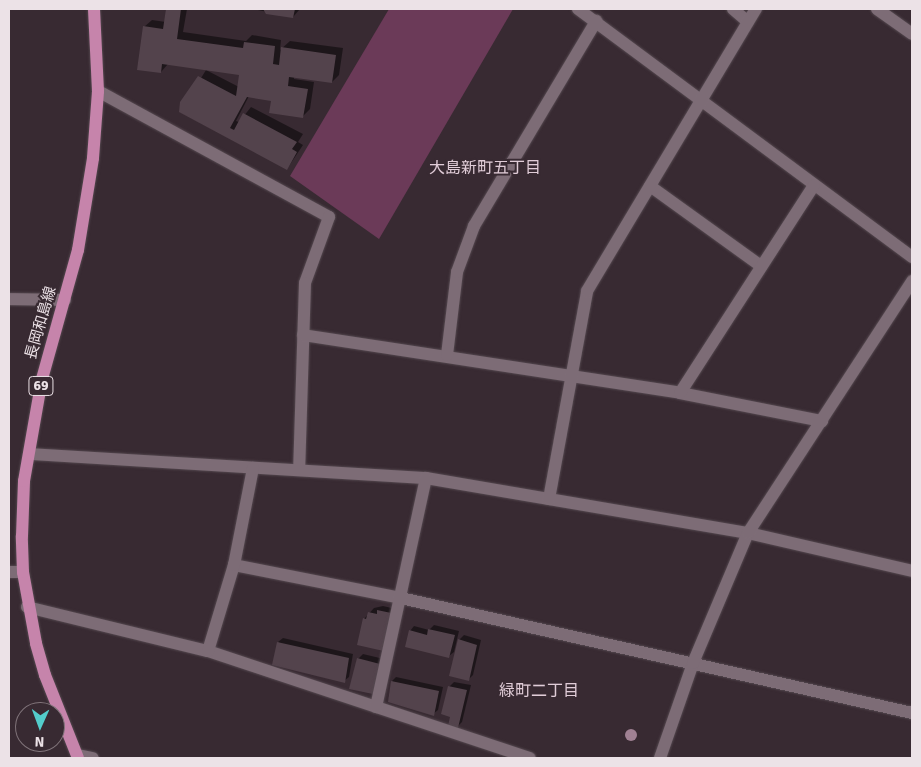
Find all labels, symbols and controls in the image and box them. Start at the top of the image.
district label: 大島新町五丁目 [429,158,541,178]
street label: 長岡和島線 [22,284,60,362]
road number: 69 [27,374,55,398]
district label: 緑町二丁目 [499,681,579,701]
north arrow [15,702,65,752]
text: N [34,733,45,750]

